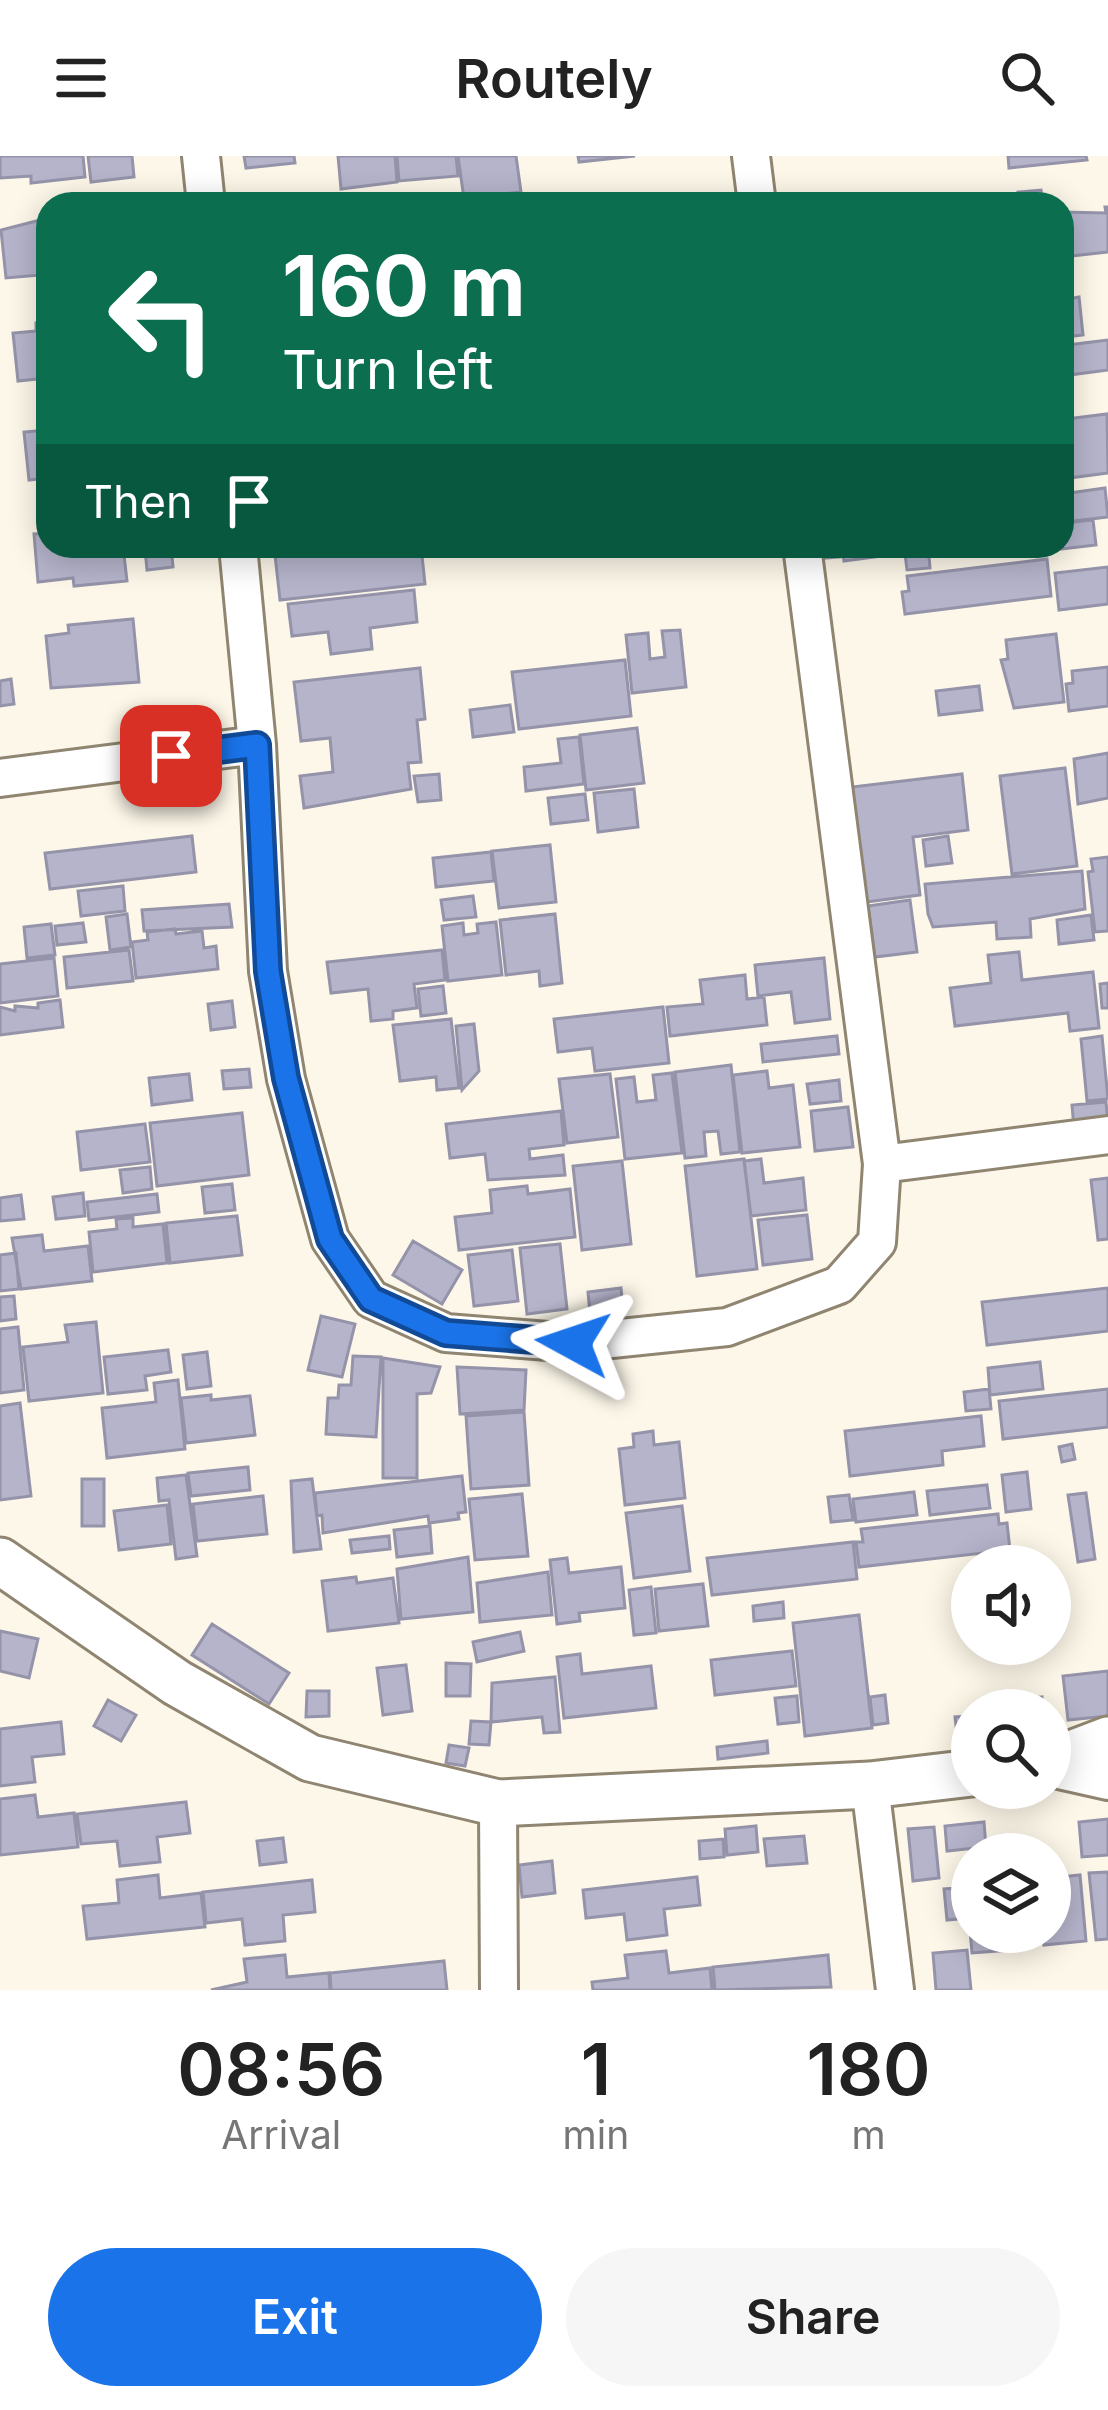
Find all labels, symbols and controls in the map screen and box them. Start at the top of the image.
icon: menu [48,45,114,111]
icon: search [994,45,1060,111]
text: Routely [455,46,653,111]
text: 160 m [282,235,526,336]
icon: left [84,240,240,396]
text: Turn left [282,337,493,402]
icon: arrive [216,468,282,534]
text: Then [84,474,192,529]
pin [120,705,222,807]
icon: arrive [138,723,204,789]
position arrow [510,1280,636,1406]
map controls [951,1545,1071,1953]
button: sound [951,1545,1071,1665]
button: search [951,1689,1071,1809]
button: layers [951,1833,1071,1953]
text: 08:56 [177,2025,385,2112]
text: 1 [581,2025,611,2112]
text: 180 [807,2025,931,2112]
text: Arrival [221,2111,341,2158]
text: min [563,2111,629,2158]
text: m [852,2111,886,2158]
button: Exit [48,2248,542,2386]
button: Share [566,2248,1060,2386]

